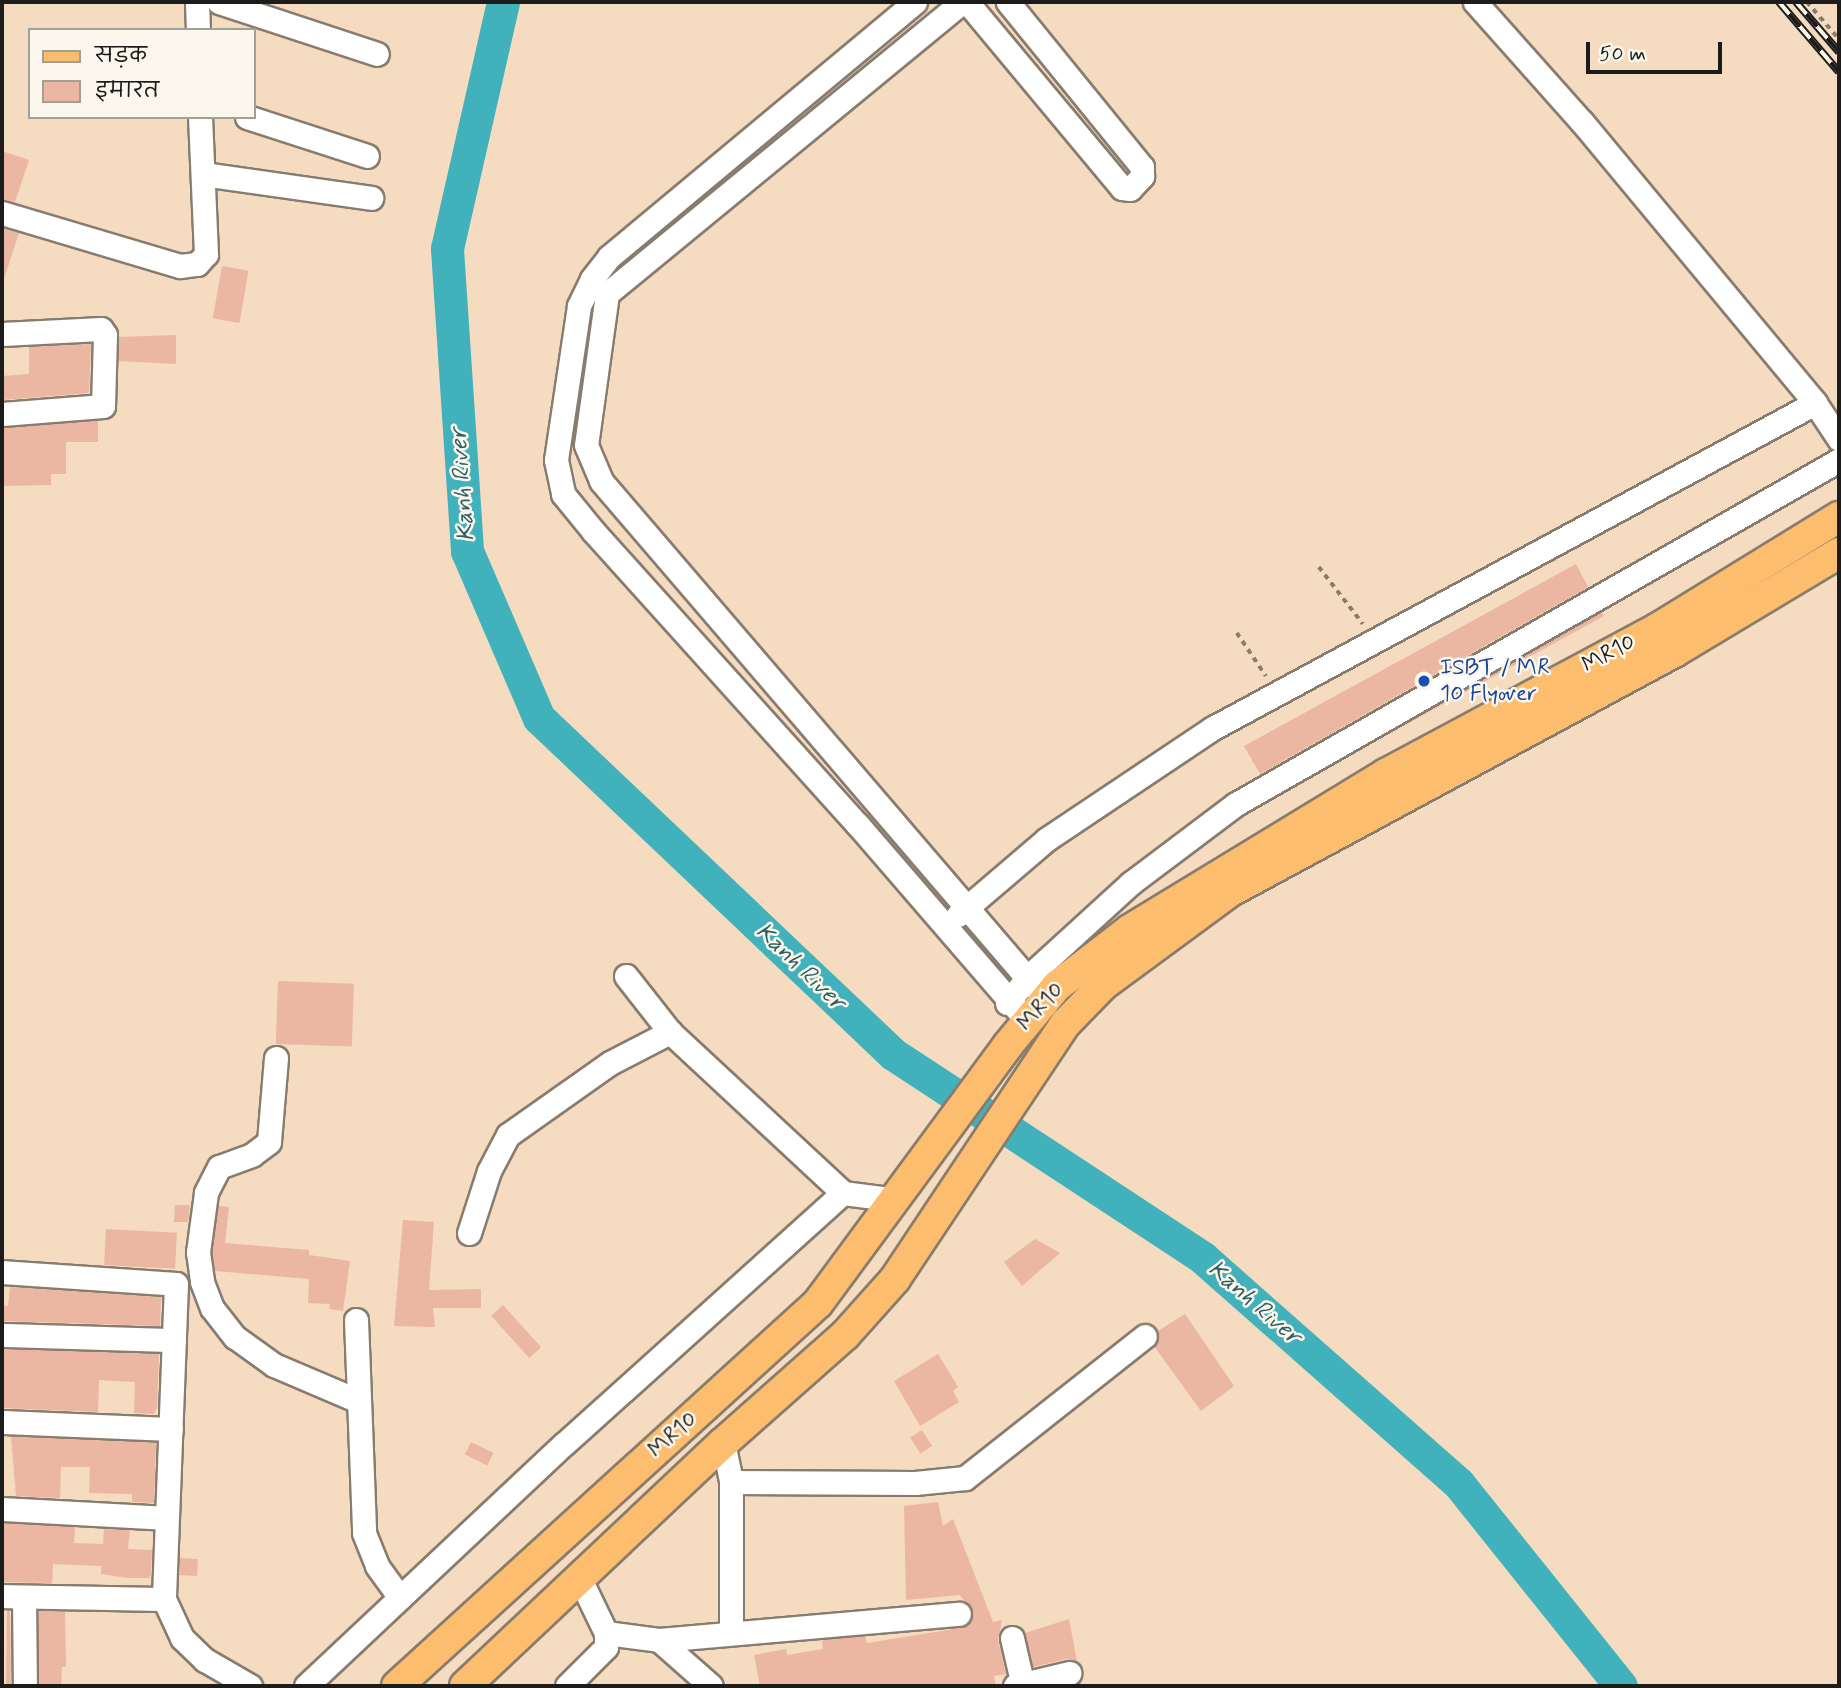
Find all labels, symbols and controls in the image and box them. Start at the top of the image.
legend [28,28,256,119]
scale bar [1589,28,1726,72]
text: 50 m [1599,40,1646,68]
text: सड़क [95,42,147,70]
text: इमारत [95,77,159,105]
water label: Kanh River [445,428,481,542]
street label: MR10 [1578,629,1640,679]
place label: ISBT / MR 10 Flyover [1440,654,1550,708]
marker: ISBT / MR 10 Flyover [1414,671,1434,691]
water label: Kanh River [749,917,851,1017]
street label: MR10 [1012,977,1070,1037]
water label: Kanh River [1202,1255,1306,1351]
street label: MR10 [643,1406,703,1464]

